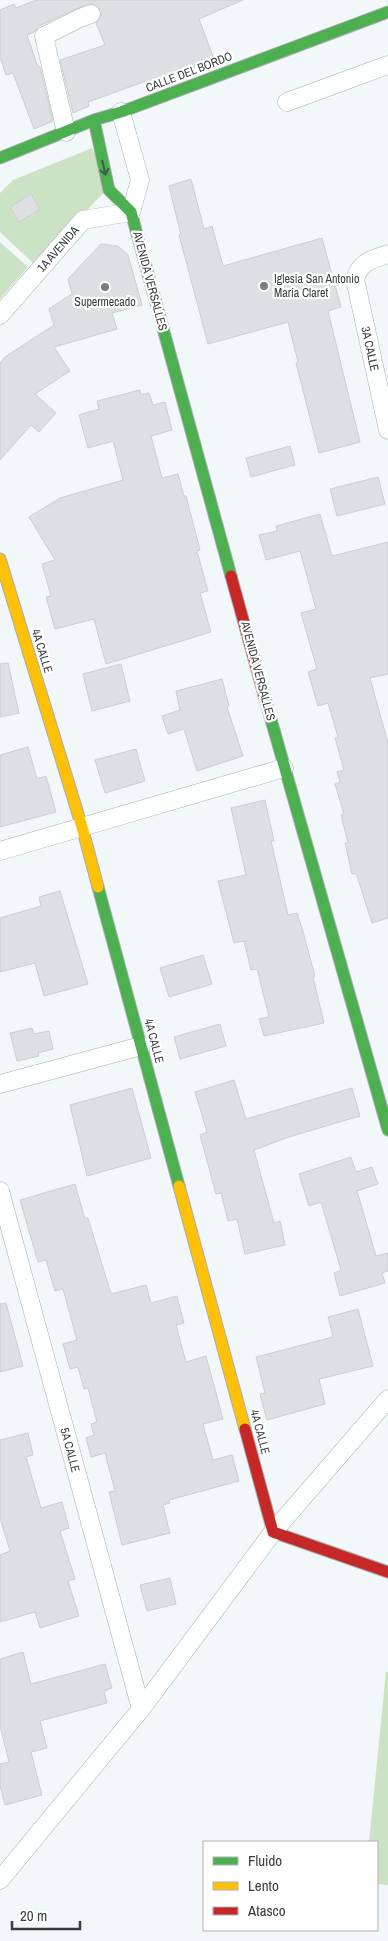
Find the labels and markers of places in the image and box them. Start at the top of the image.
place label: Iglesia San Antonio María Claret [274,271,359,301]
marker: Iglesia San Antonio María Claret [258,280,270,292]
marker: Supermecado [99,281,111,293]
place label: Supermecado [74,294,136,310]

